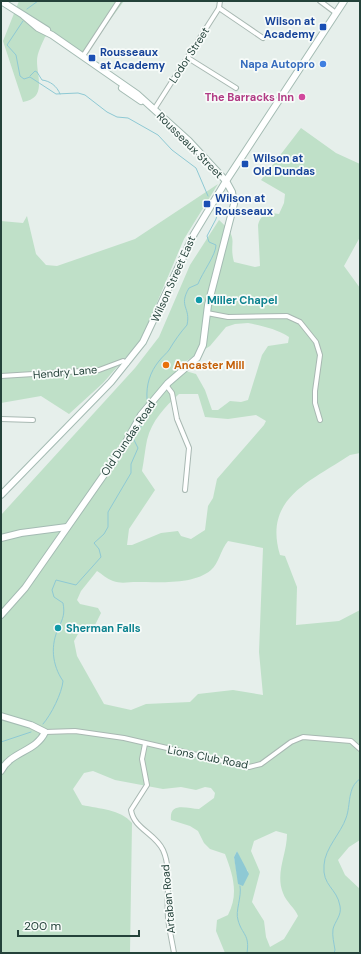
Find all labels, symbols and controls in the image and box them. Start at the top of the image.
place label: Wilson at Academy [264,14,315,41]
marker: Wilson at Academy [318,22,328,32]
street label: Lodor Street [166,24,212,86]
place label: Rousseaux at Academy [100,45,165,72]
marker: Rousseaux at Academy [87,53,97,63]
place label: Napa Autopro [240,57,315,71]
marker: Napa Autopro [318,59,328,69]
place label: The Barracks Inn [205,90,294,104]
marker: The Barracks Inn [297,92,307,102]
street label: Rousseaux Street [154,109,226,181]
place label: Wilson at Old Dundas [253,151,315,178]
marker: Wilson at Old Dundas [240,159,250,169]
place label: Wilson at Rousseaux [215,191,274,218]
marker: Wilson at Rousseaux [202,199,212,209]
street label: Wilson Street East [148,234,198,324]
place label: Miller Chapel [207,293,278,307]
marker: Miller Chapel [194,295,204,305]
place label: Ancaster Mill [174,358,244,372]
marker: Ancaster Mill [161,360,171,370]
street label: Hendry Lane [32,362,98,382]
street label: Old Dundas Road [98,398,158,478]
place label: Sherman Falls [66,621,141,635]
marker: Sherman Falls [53,623,63,633]
street label: Lions Club Road [167,742,250,772]
street label: Artaban Road [158,864,178,934]
scale bar [18,912,139,938]
text: 200 m [24,918,61,934]

